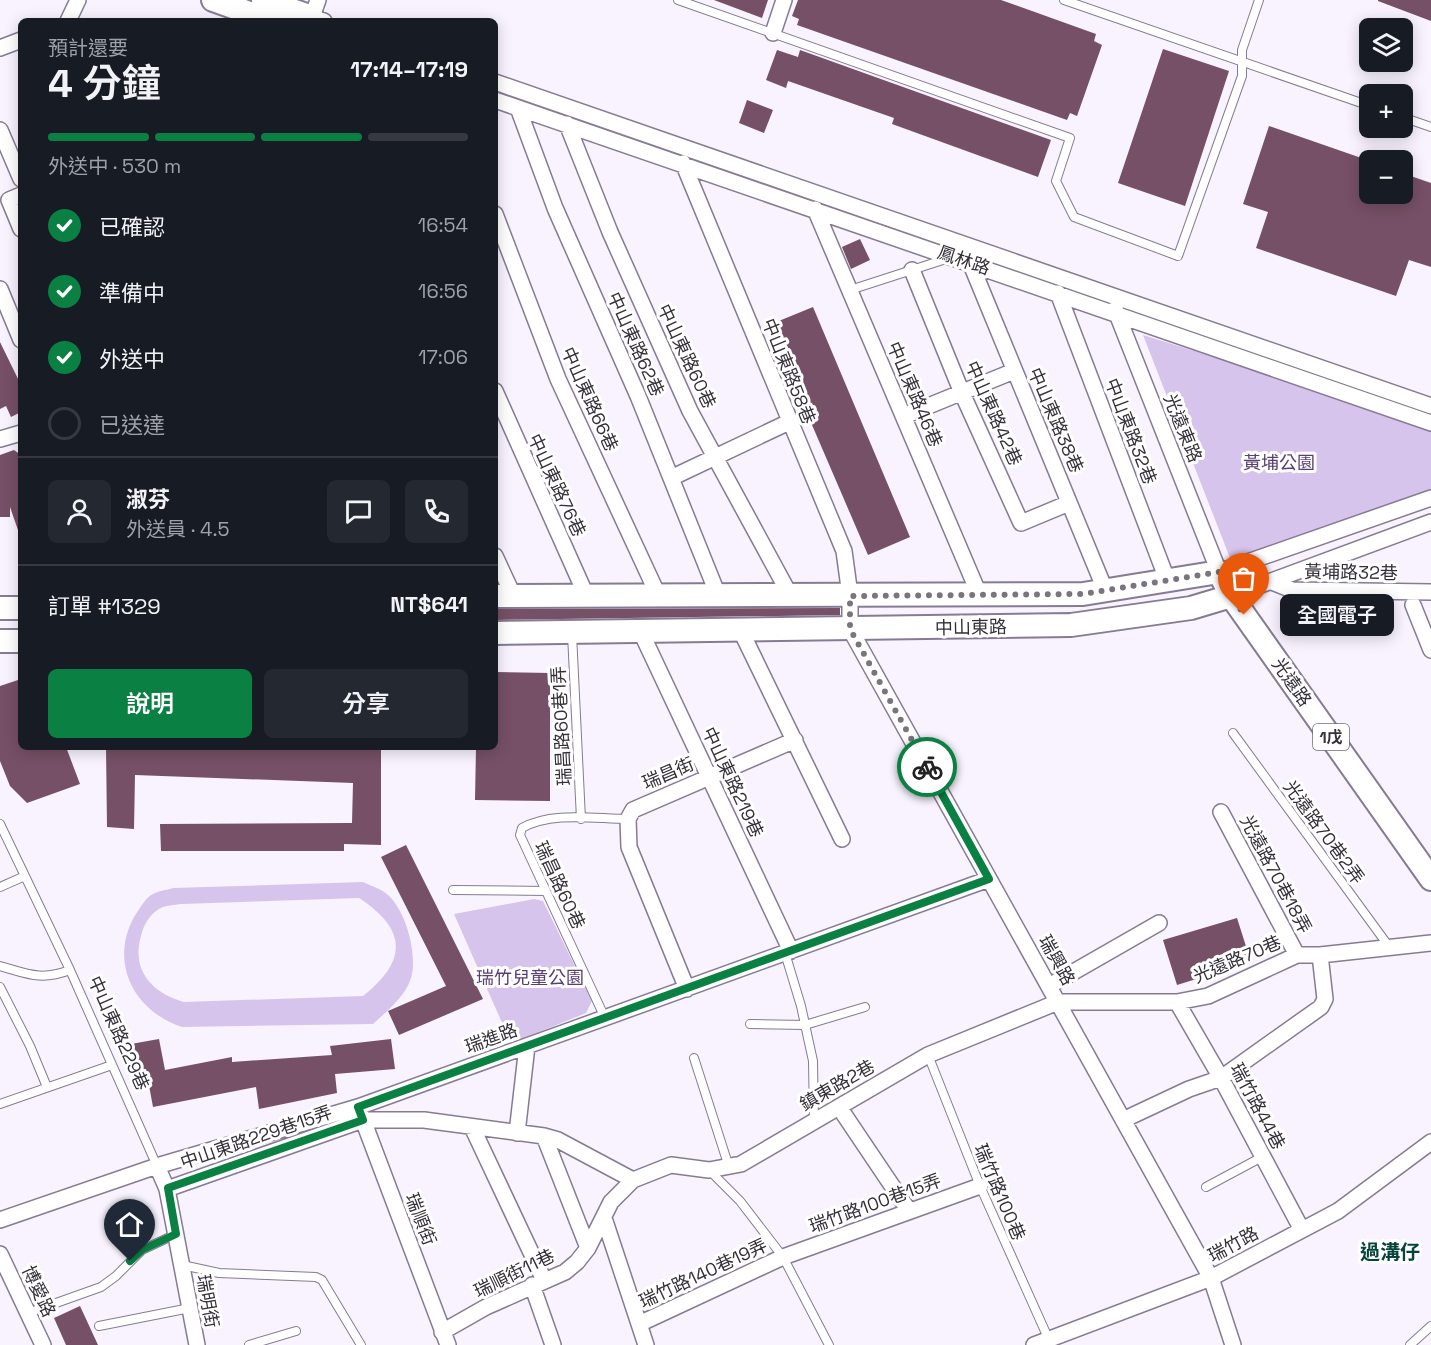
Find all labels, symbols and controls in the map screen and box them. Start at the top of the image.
map controls [1359,18,1413,204]
button: layers [1359,18,1413,72]
text: 預計還要 [48,35,128,61]
text: 17:14–17:19 [350,55,468,83]
text: 4 分鐘 [48,59,161,108]
button: + [1359,84,1413,138]
button: − [1359,150,1413,204]
text: 外送中 · 530 m [48,153,181,179]
icon: check [48,209,81,242]
text: 16:54 [418,212,468,238]
text: 已確認 [99,213,165,241]
street label: 鳳林路 [935,240,993,280]
icon: check [48,275,81,308]
text: 16:56 [418,278,468,304]
text: 準備中 [99,279,165,307]
street label: 中山東路62巷 [603,288,669,400]
street label: 中山東路60巷 [653,300,721,412]
street label: 中山東路58巷 [757,315,821,427]
street label: 中山東路46巷 [882,338,948,450]
icon: check [48,341,81,374]
street label: 中山東路66巷 [557,343,623,455]
text: 17:06 [418,344,468,370]
text: 外送中 [99,345,165,373]
street label: 中山東路42巷 [961,357,1027,469]
street label: 中山東路38巷 [1024,364,1088,476]
street label: 中山東路32巷 [1100,375,1162,487]
street label: 光遠東路 [1159,390,1207,466]
text: 已送達 [99,411,165,439]
street label: 中山東路76巷 [523,430,591,540]
park label: 黃埔公園 [1243,451,1315,474]
button: person [48,480,111,543]
button: chat [327,480,390,543]
button: phone [405,480,468,543]
text: 淑芬 [126,485,170,513]
text: 外送員 · 4.5 [126,516,230,542]
pin [1218,553,1269,615]
street label: 黃埔路32巷 [1304,560,1398,584]
icon: bag [1227,562,1260,595]
text: NT$641 [390,590,468,618]
text: 訂單 #1329 [48,592,161,620]
callout: 全國電子 [1280,594,1394,636]
text: 全國電子 [1297,602,1377,628]
street label: 中山東路 [935,615,1007,639]
street label: 光遠路 [1267,653,1317,711]
street label: 瑞昌路60巷1弄 [546,665,576,787]
button: 說明 [48,669,252,738]
button: 分享 [264,669,468,738]
street label: 中山東路219巷 [697,723,769,841]
road number: 1戊 [1313,724,1349,750]
courier [897,737,957,797]
icon: bike [911,751,944,784]
street label: 瑞昌街 [639,752,697,794]
street label: 光遠路70巷2弄 [1279,776,1369,888]
street label: 光遠路70巷18弄 [1235,811,1317,937]
street label: 瑞昌路60巷 [530,837,590,933]
street label: 光遠路70巷 [1189,930,1285,988]
street label: 瑞興路 [1034,931,1080,989]
park label: 瑞竹兒童公園 [476,966,584,989]
street label: 中山東路229巷 [84,972,154,1094]
street label: 瑞進路 [462,1018,520,1058]
street label: 鎮東路2巷 [795,1054,879,1116]
street label: 瑞竹路44巷 [1226,1059,1290,1153]
street label: 中山東路229巷15弄 [177,1100,335,1174]
street label: 瑞竹路100巷 [969,1140,1031,1244]
street label: 瑞竹路100巷15弄 [806,1168,944,1238]
street label: 瑞順街 [401,1190,441,1248]
pin [104,1199,155,1261]
icon: home [113,1208,146,1241]
street label: 瑞竹路 [1204,1221,1262,1267]
street label: 瑞竹路140巷19弄 [635,1233,771,1313]
district label: 過溝仔 [1360,1239,1420,1265]
street label: 瑞順街11巷 [470,1244,558,1302]
street label: 博愛路 [17,1262,61,1320]
street label: 瑞明街 [192,1272,224,1330]

